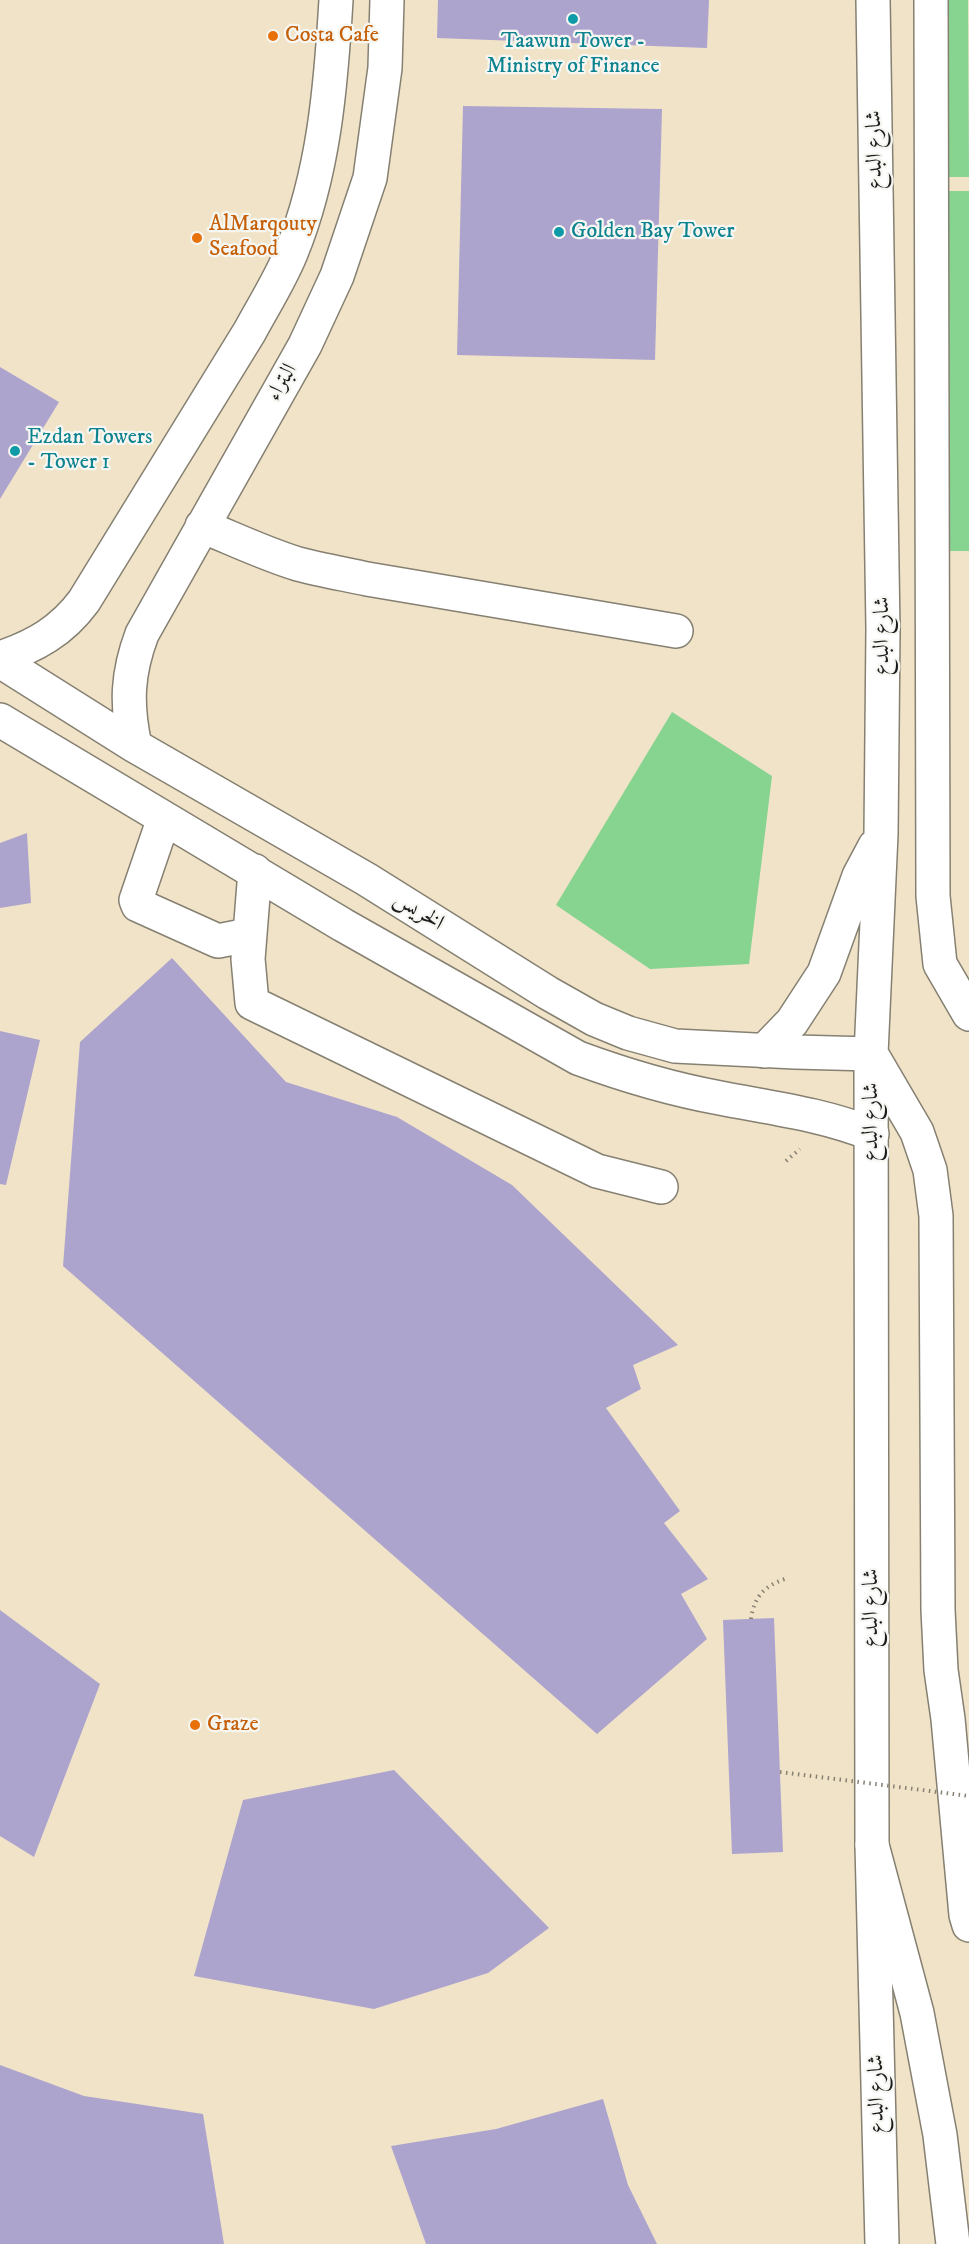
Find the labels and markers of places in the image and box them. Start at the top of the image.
marker: Taawun Tower - Ministry of Finance [566,12,580,26]
place label: Costa Cafe [285,23,379,49]
marker: Costa Cafe [266,29,280,43]
place label: Taawun Tower - Ministry of Finance [486,29,660,80]
place label: AlMarqouty Seafood [209,212,317,264]
place label: Golden Bay Tower [571,219,735,245]
marker: Golden Bay Tower [552,225,566,239]
marker: AlMarqouty Seafood [190,231,204,245]
place label: Ezdan Towers - Tower 1 [27,425,152,476]
marker: Ezdan Towers - Tower 1 [8,444,22,458]
place label: Graze [207,1712,259,1738]
marker: Graze [188,1718,202,1732]

